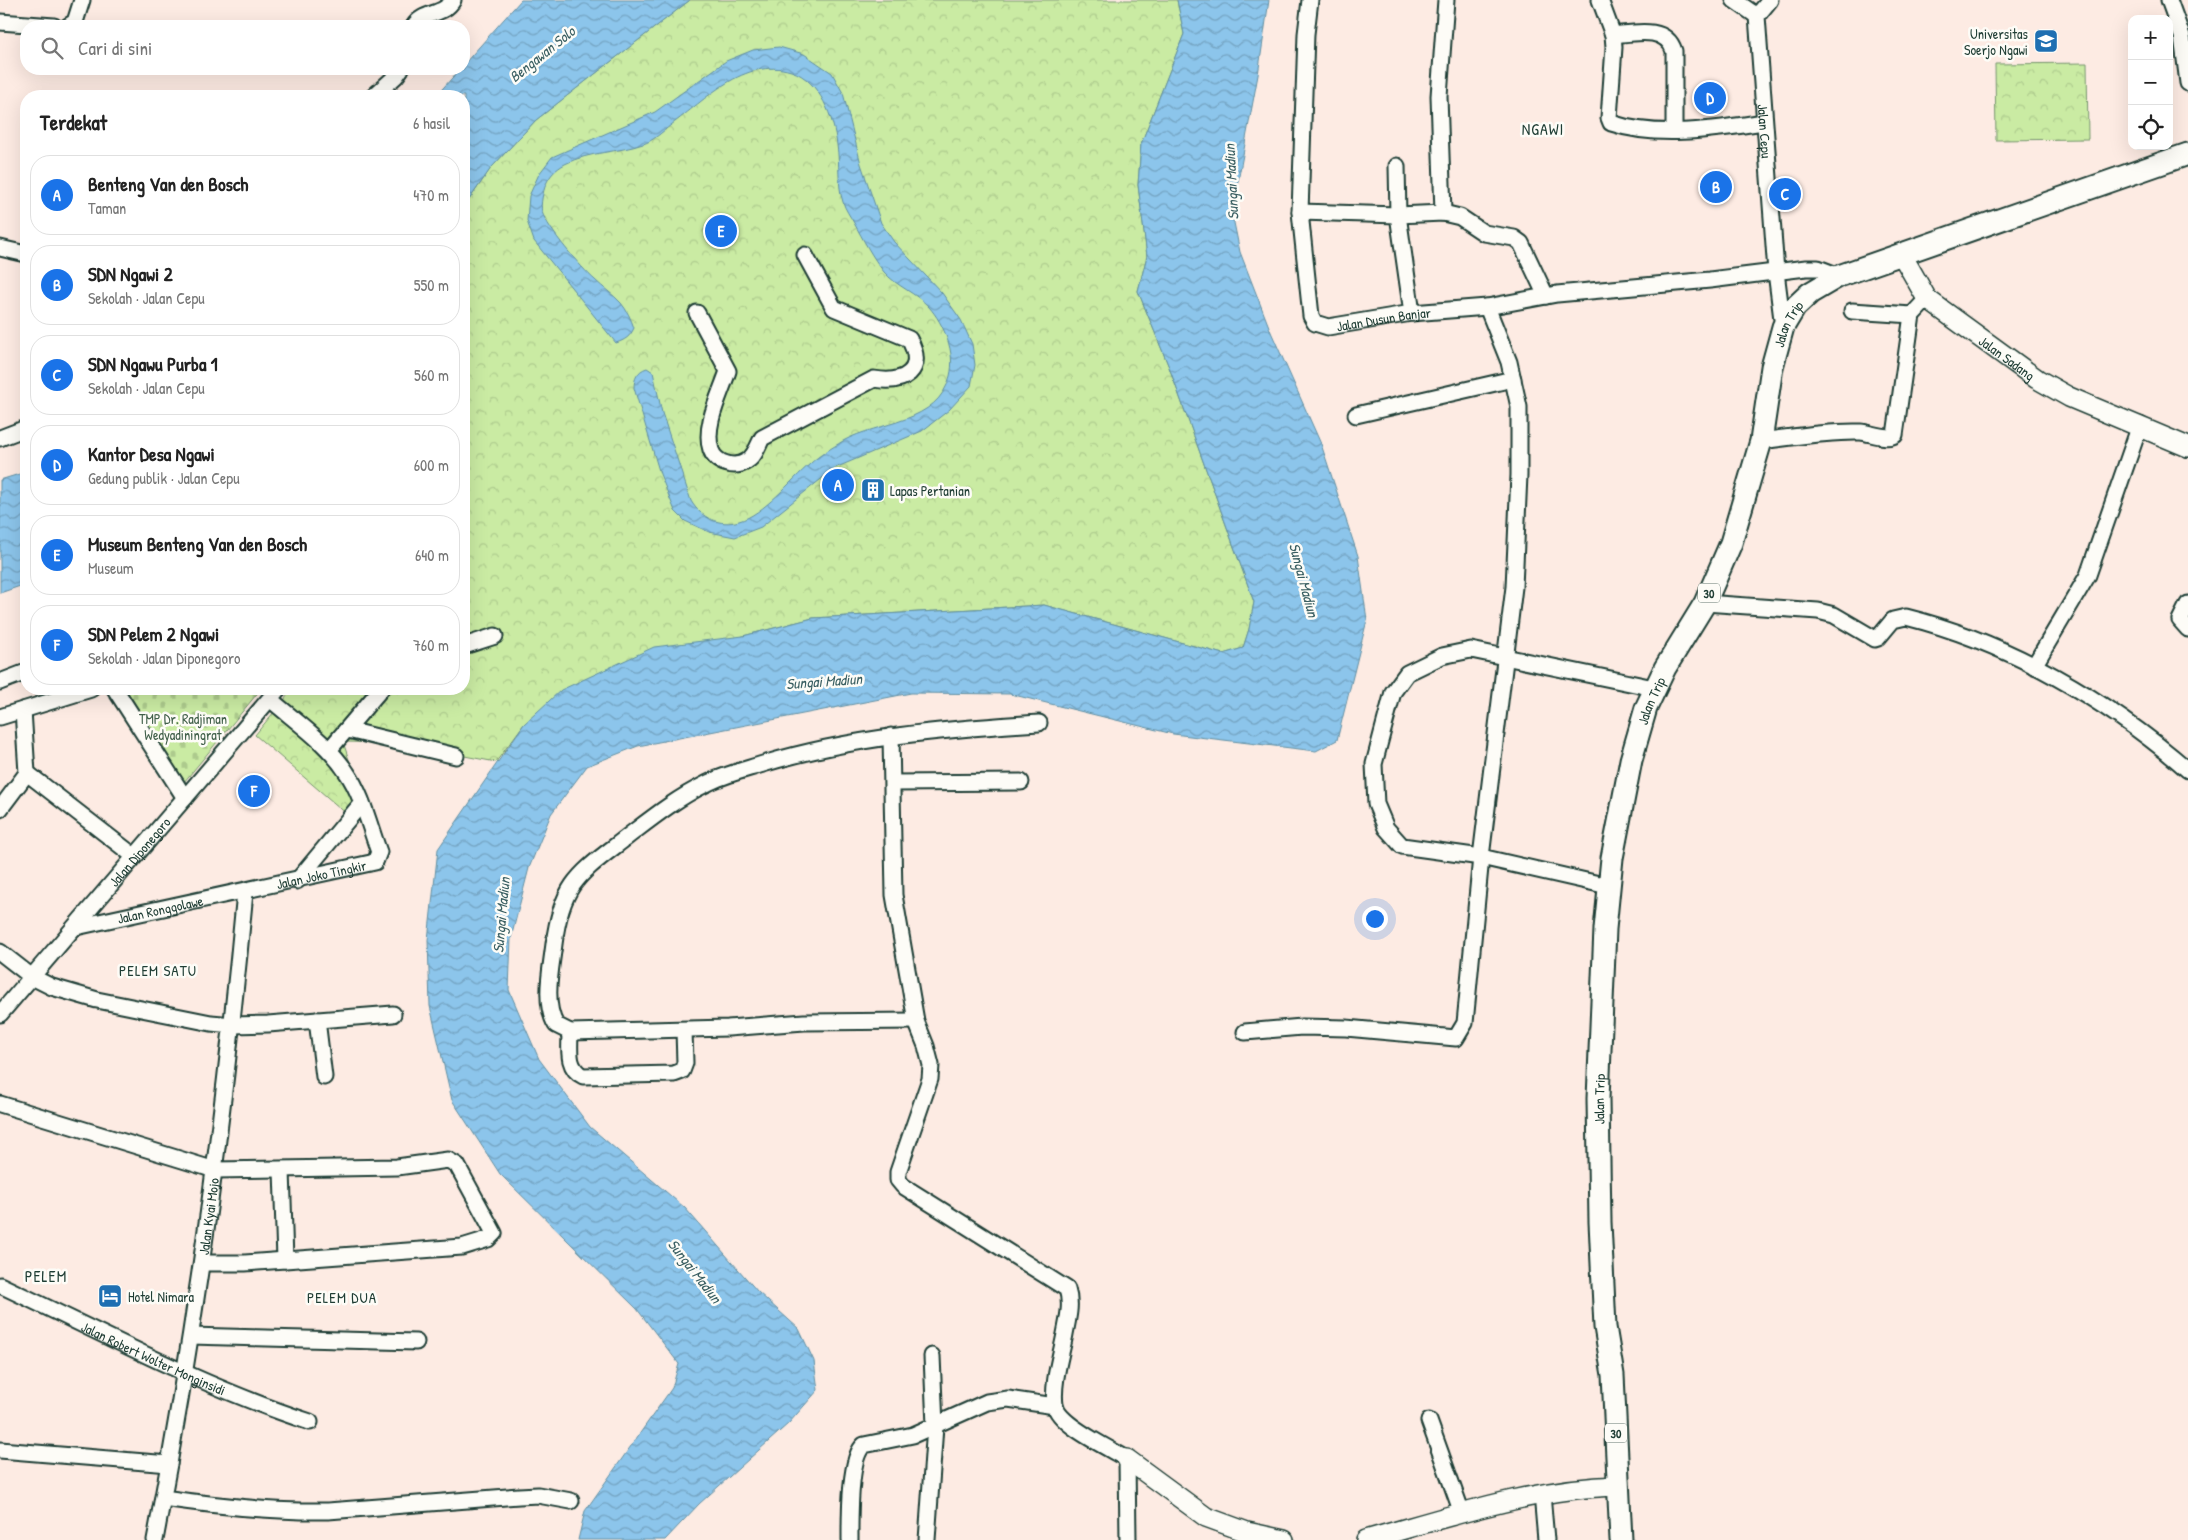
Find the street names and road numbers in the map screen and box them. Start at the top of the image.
street label: Jalan Cepu [1754,103,1777,159]
street label: Jalan Trip [1768,295,1807,349]
street label: Jalan Dusun Banjar [1335,302,1432,335]
street label: Jalan Sadang [1976,331,2039,385]
road number: 30 [1698,584,1720,602]
street label: Jalan Trip [1632,673,1670,727]
street label: Jalan Diponegoro [104,812,174,890]
street label: Jalan Joko Tingkir [274,855,369,893]
street label: Jalan Ronggolawe [115,890,205,927]
street label: Jalan Trip [1588,1073,1610,1124]
street label: Jalan Kyai Mojo [193,1176,223,1256]
street label: Jalan Robert Wolter Monginsidi [79,1316,229,1399]
road number: 30 [1605,1424,1627,1442]

